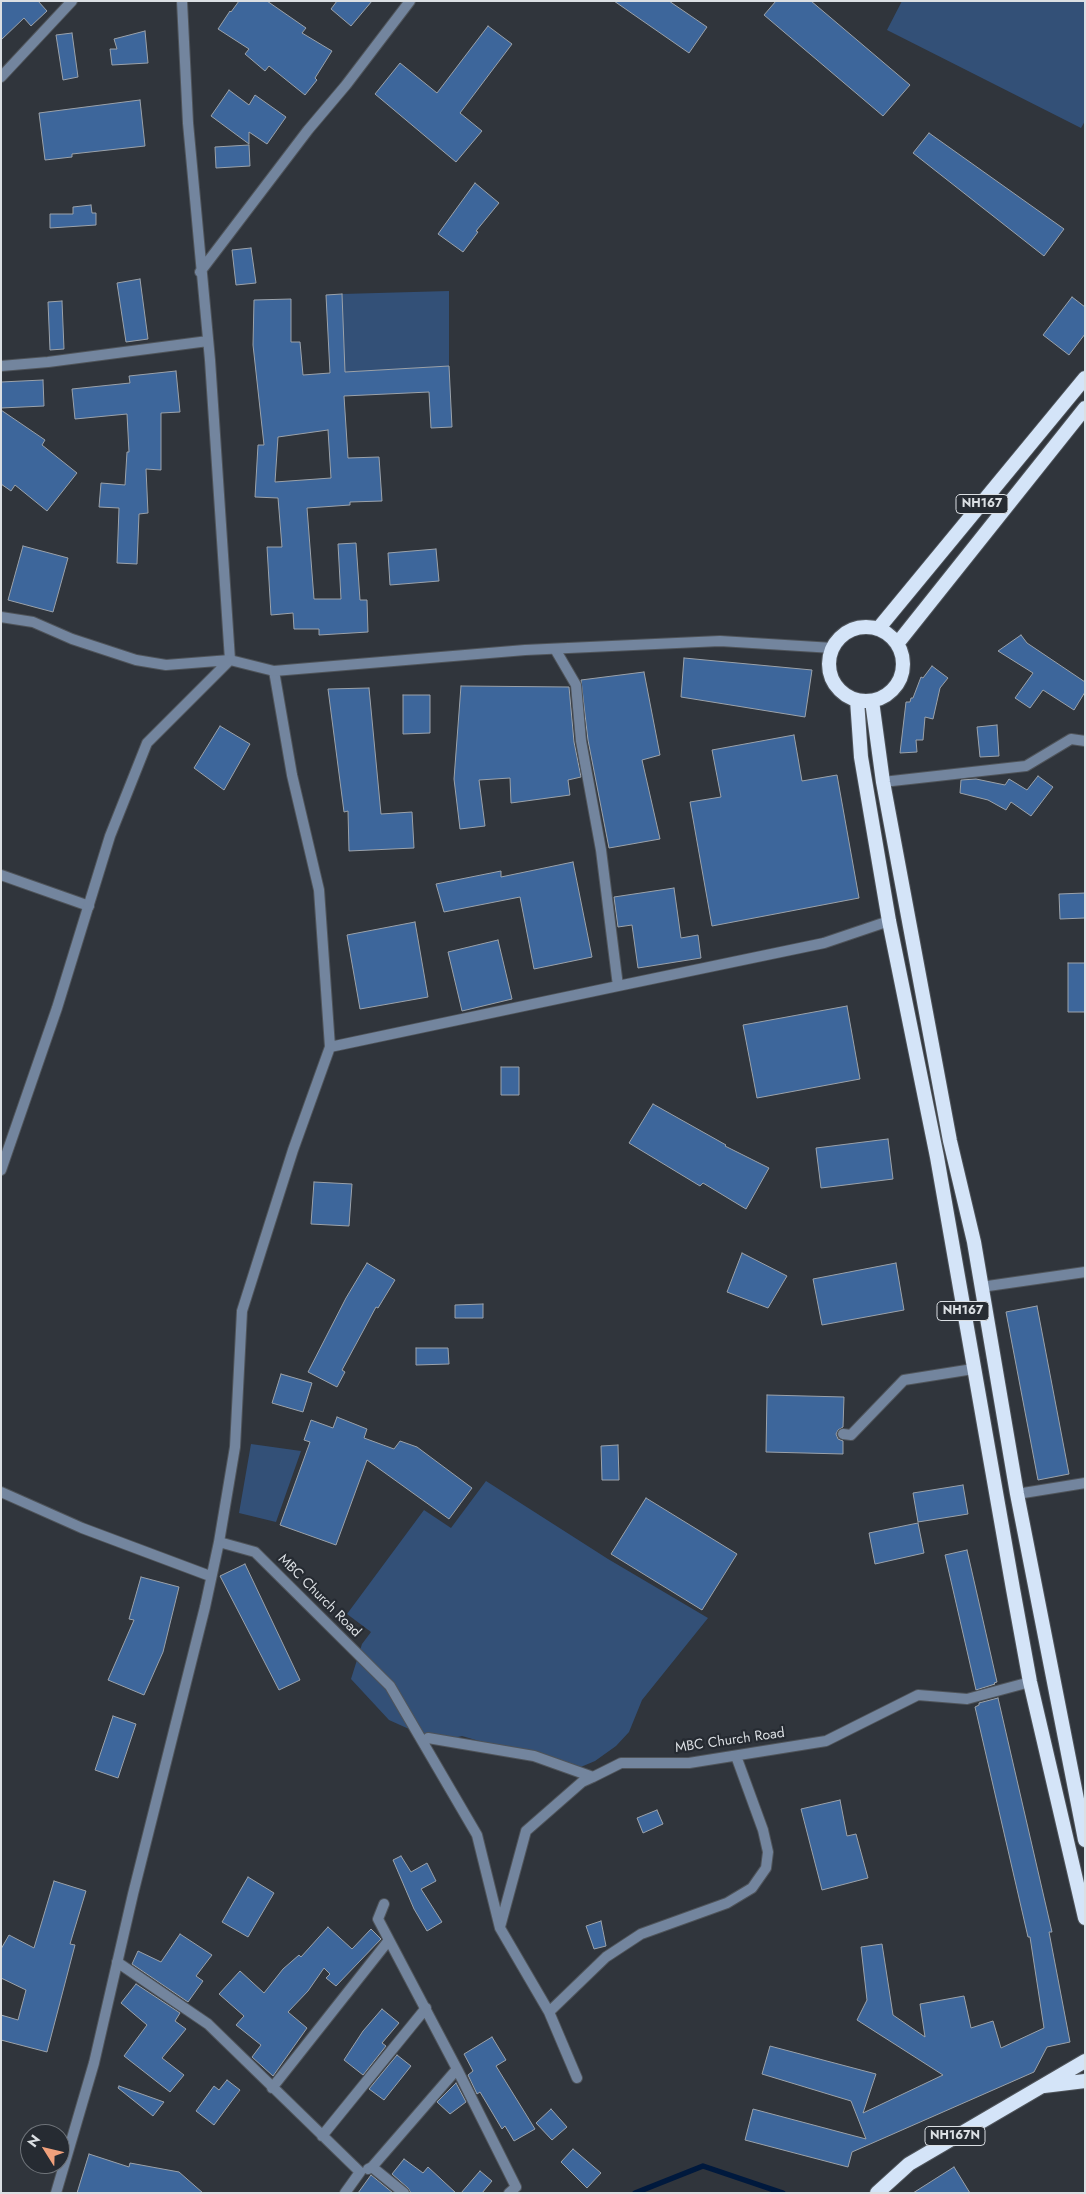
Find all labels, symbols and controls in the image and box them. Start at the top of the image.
road number: NH167 [956,494,1008,514]
road number: NH167 [937,1302,989,1320]
street label: MBC Church Road [274,1551,364,1641]
street label: MBC Church Road [674,1725,786,1757]
north arrow [20,2124,70,2174]
road number: NH167N [925,2126,985,2146]
text: N [22,2130,45,2151]

